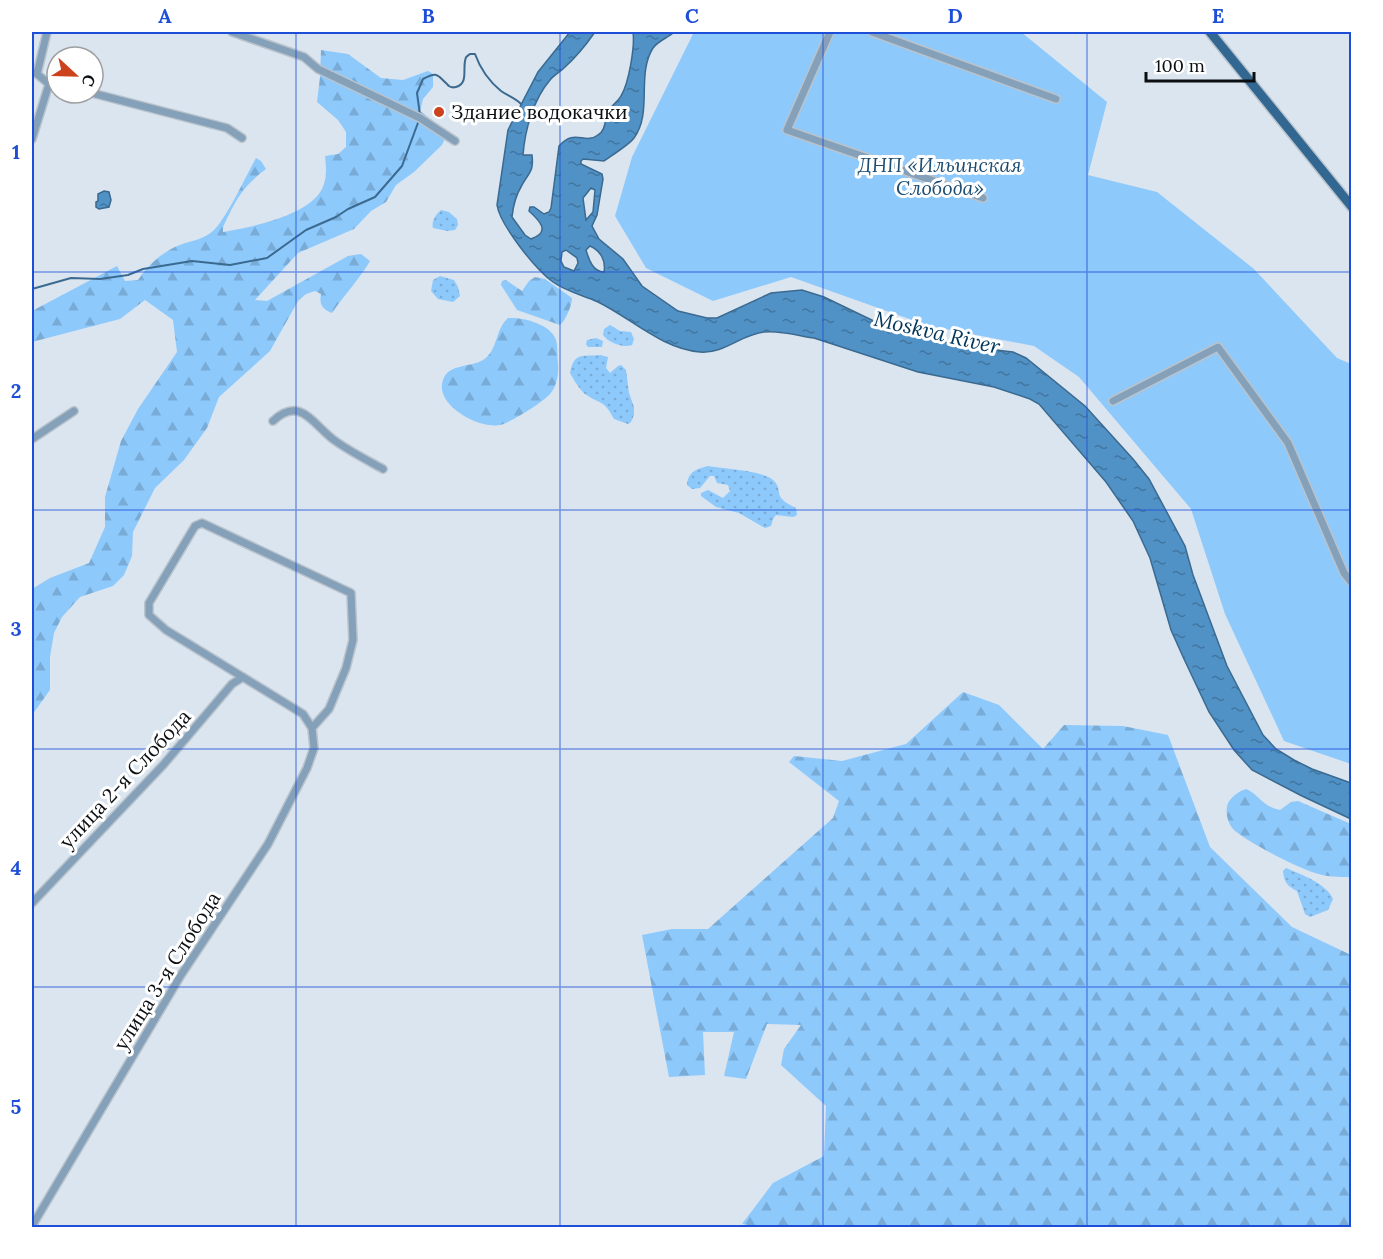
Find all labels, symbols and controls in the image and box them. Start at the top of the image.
text: A [158,3,172,28]
text: B [421,3,435,28]
text: C [685,3,699,28]
text: D [947,3,963,28]
text: E [1212,3,1224,28]
north arrow [45,45,105,105]
scale bar [1146,45,1254,83]
text: 100 m [1155,54,1205,77]
text: С [78,72,100,89]
place label: Здание водокачки [451,99,628,124]
marker: Здание водокачки [432,105,446,119]
text: 1 [12,139,20,164]
park label: ДНП «Ильинская Слобода» [857,152,1022,200]
water label: Moskva River [872,305,1003,360]
text: 2 [11,378,21,403]
text: 3 [10,616,22,641]
street label: улица 2-я Слобода [54,704,196,853]
text: 4 [11,855,22,880]
street label: улица 3-я Слобода [108,887,225,1055]
text: 5 [11,1094,22,1119]

